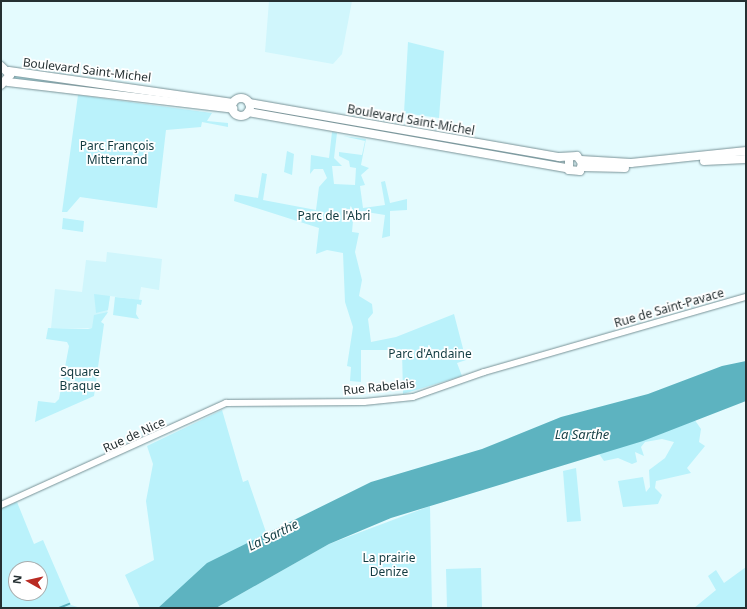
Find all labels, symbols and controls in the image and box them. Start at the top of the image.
street label: Boulevard Saint-Michel [22,55,152,85]
street label: Boulevard Saint-Michel [346,102,476,138]
park label: Parc François Mitterrand [80,139,154,167]
park label: Parc de l'Abri [298,209,370,223]
street label: Rue de Saint-Pavace [613,285,725,331]
park label: Parc d'Andaine [388,347,472,361]
park label: Square Braque [60,365,100,393]
street label: Rue Rabelais [343,376,415,398]
street label: Rue de Nice [101,414,167,456]
water label: La Sarthe [555,426,609,442]
water label: La Sarthe [245,516,301,554]
park label: La prairie Denize [363,551,415,579]
north arrow [8,561,48,601]
text: N [9,574,25,585]

